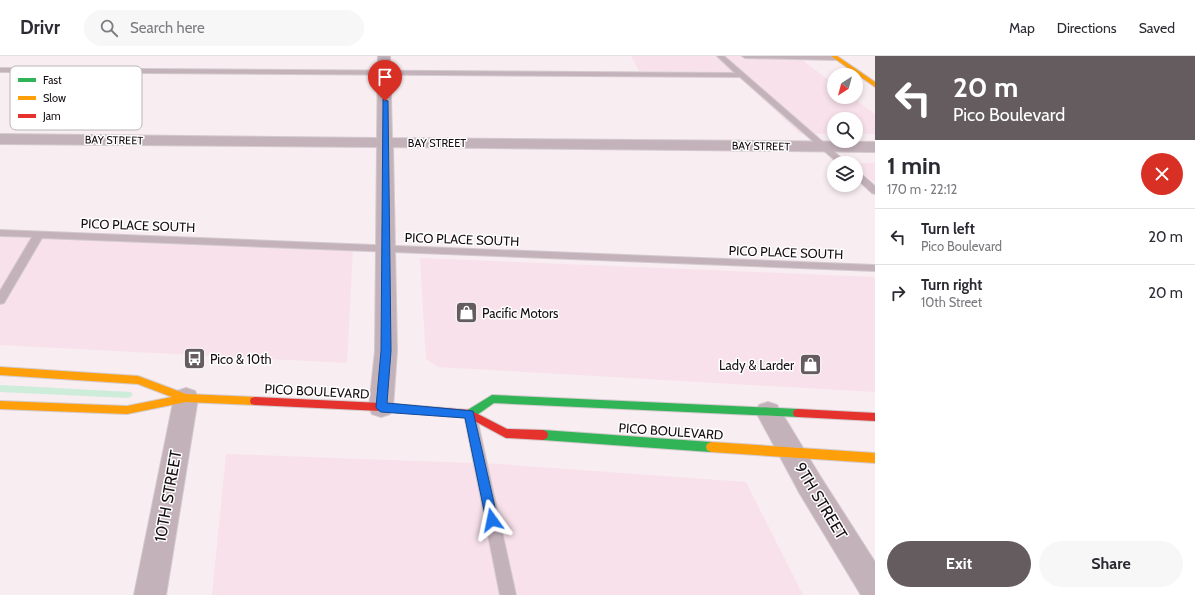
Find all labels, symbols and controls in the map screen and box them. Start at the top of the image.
search box [84,10,364,46]
text: Drivr [20,16,60,39]
icon: search [98,17,120,39]
text: Search here [130,19,205,37]
text: Map [1009,19,1035,37]
text: Directions [1057,19,1117,37]
text: Saved [1139,19,1175,37]
pin [368,60,402,101]
legend [10,66,142,130]
icon: arrive [374,66,396,88]
north arrow [827,68,863,104]
map controls [827,68,863,192]
text: 20 m [953,70,1018,104]
icon: left [887,72,939,124]
text: Fast [43,73,62,87]
text: Slow [43,91,66,105]
text: Pico Boulevard [953,104,1065,126]
text: Jam [42,109,61,123]
button: search [827,112,863,148]
street label: BAY STREET [85,132,143,148]
street label: BAY STREET [408,136,466,150]
street label: BAY STREET [732,138,790,154]
text: 1 min [887,151,941,180]
button: close [1141,153,1183,195]
button: layers [827,156,863,192]
text: 170 m · 22:12 [887,181,957,197]
street label: PICO PLACE SOUTH [80,215,196,235]
text: Turn left [921,220,975,238]
icon: left [887,226,909,248]
text: 20 m [1148,228,1183,246]
street label: PICO PLACE SOUTH [404,229,520,249]
text: Pico Boulevard [921,238,1002,254]
street label: PICO PLACE SOUTH [728,242,844,262]
text: Turn right [921,276,982,294]
icon: right [887,282,909,304]
text: 20 m [1148,284,1183,302]
text: 10th Street [921,294,982,310]
shop icon: Pacific Motors [453,300,479,326]
place label: Pacific Motors [482,305,559,321]
bus stop icon: Pico & 10th [182,346,208,372]
place label: Pico & 10th [210,351,272,367]
shop icon: Lady & Larder [797,352,823,378]
place label: Lady & Larder [719,357,795,373]
street label: PICO BOULEVARD [264,380,370,402]
street label: PICO BOULEVARD [618,419,724,443]
street label: 10TH STREET [151,448,186,544]
street label: 9TH STREET [791,459,852,543]
position arrow [471,499,513,541]
button: Exit [887,541,1031,587]
button: Share [1039,541,1183,587]

